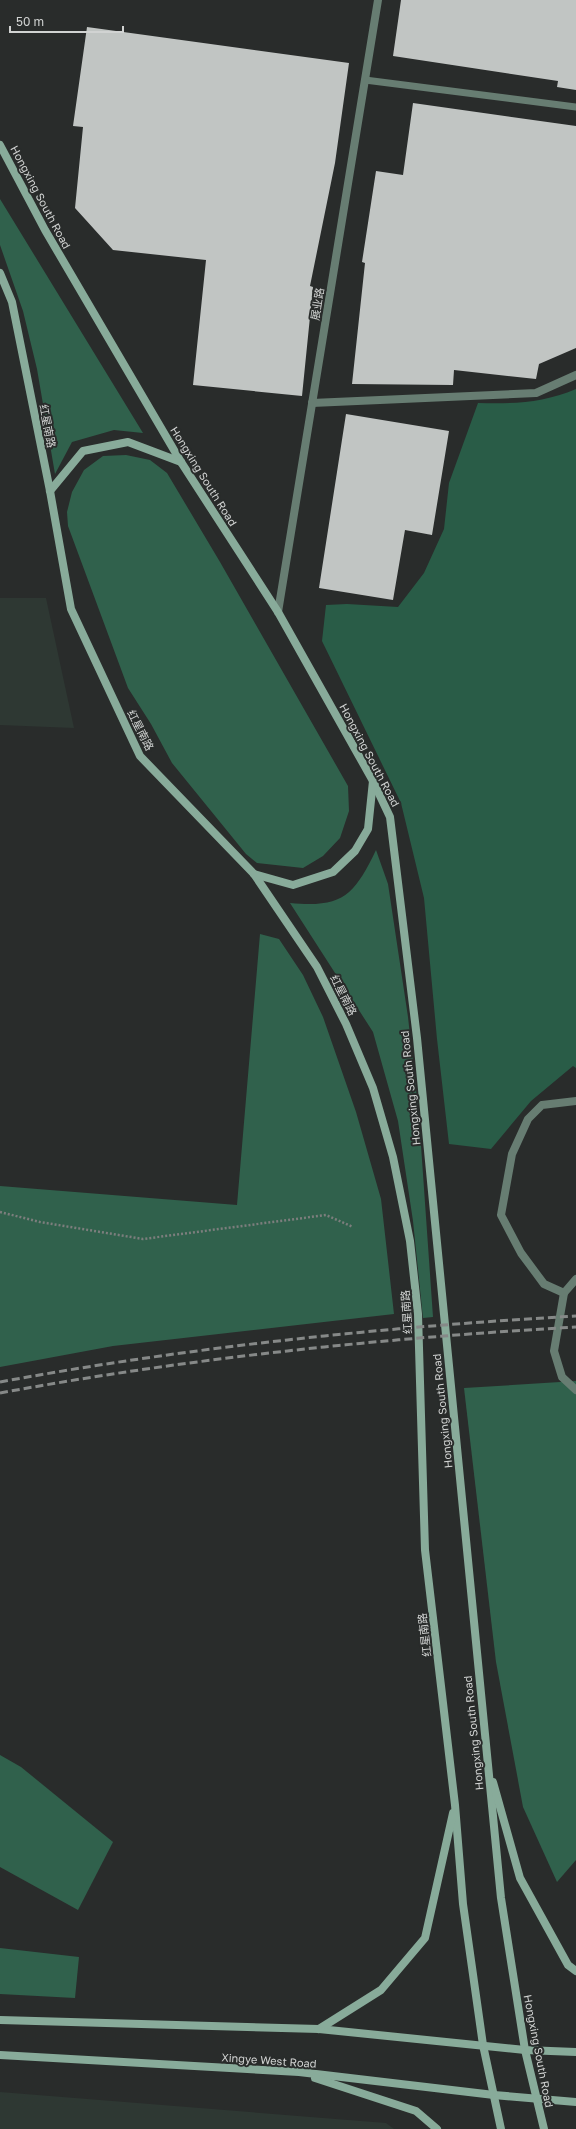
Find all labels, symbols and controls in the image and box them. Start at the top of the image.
scale bar [10,8,123,34]
text: 50 m [16,14,44,29]
street label: Hongxing South Road [8,143,74,251]
street label: 展业路 [308,287,326,321]
street label: 红星南路 [37,403,59,449]
street label: Hongxing South Road [168,424,240,528]
street label: Hongxing South Road [337,701,403,809]
street label: 红星南路 [125,707,157,753]
street label: 红星南路 [328,972,360,1018]
street label: Hongxing South Road [398,1030,422,1146]
street label: 红星南路 [398,1290,414,1334]
street label: Hongxing South Road [430,1353,454,1469]
street label: 红星南路 [415,1612,433,1658]
street label: Hongxing South Road [461,1675,485,1791]
street label: Hongxing South Road [522,1993,556,2109]
street label: Xingye West Road [221,2050,317,2070]

